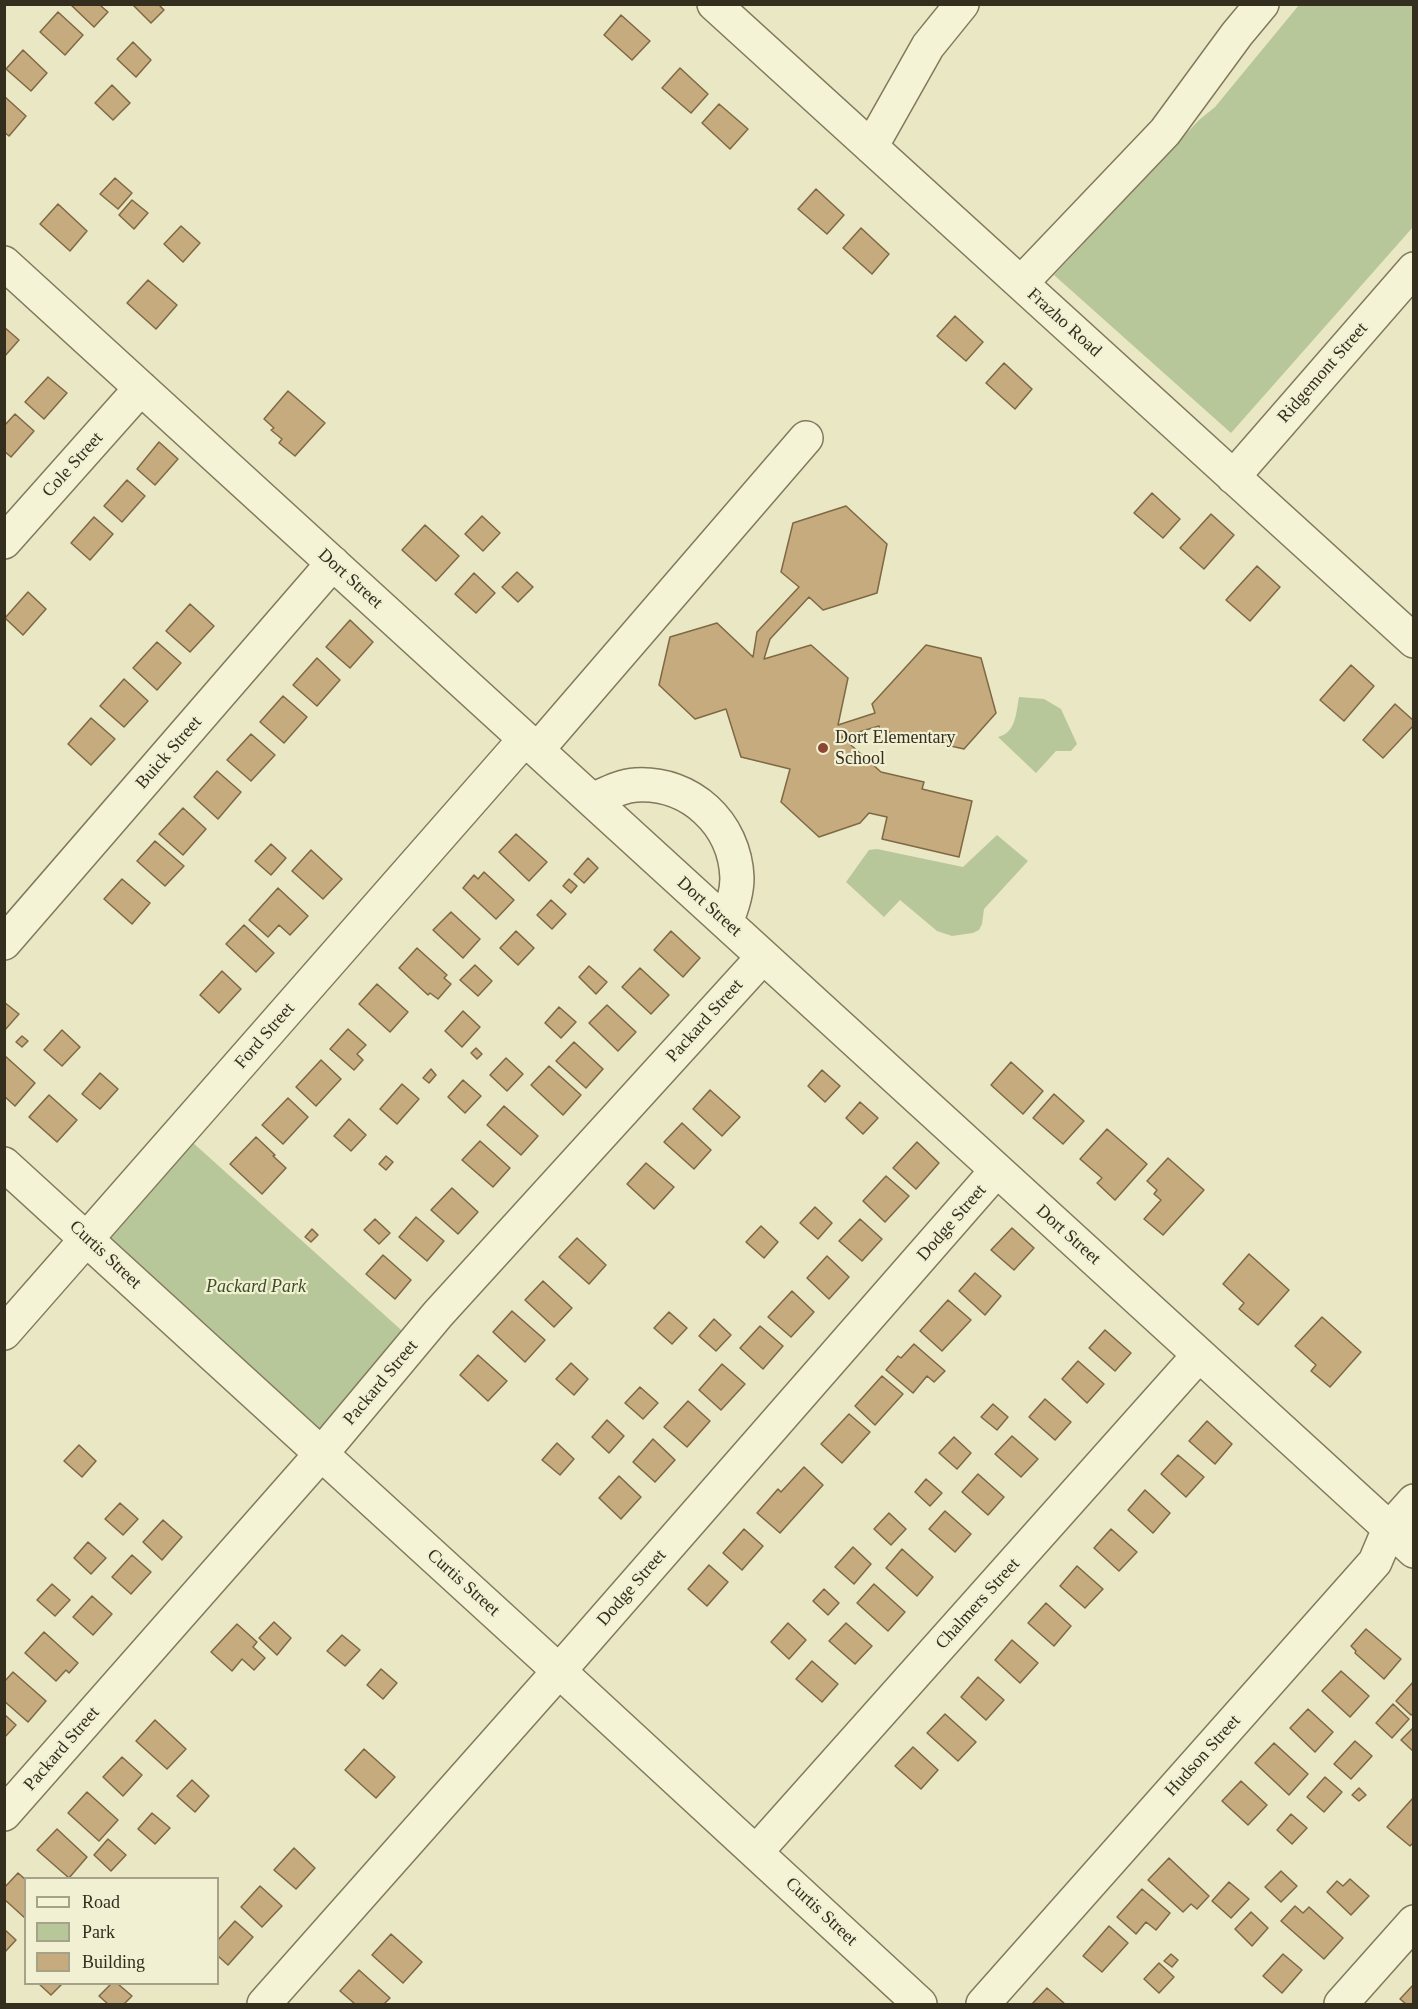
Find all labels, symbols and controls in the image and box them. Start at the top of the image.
street label: Frazho Road [1022,284,1106,362]
street label: Ridgemont Street [1273,318,1373,428]
street label: Cole Street [38,428,108,502]
street label: Dort Street [313,544,387,614]
street label: Buick Street [131,712,207,794]
place label: Dort Elementary School [835,727,955,770]
marker: Dort Elementary School [816,741,830,755]
street label: Dort Street [672,872,746,942]
street label: Packard Street [662,975,748,1067]
street label: Ford Street [230,999,300,1073]
street label: Dodge Street [913,1180,991,1266]
street label: Dort Street [1031,1200,1105,1270]
street label: Curtis Street [65,1216,145,1294]
park label: Packard Park [206,1276,306,1298]
street label: Packard Street [339,1336,423,1430]
street label: Curtis Street [422,1545,504,1621]
street label: Dodge Street [593,1545,671,1631]
street label: Chalmers Street [931,1554,1025,1654]
street label: Packard Street [20,1702,104,1796]
street label: Hudson Street [1161,1711,1245,1801]
street label: Curtis Street [781,1873,861,1951]
legend [24,1877,219,1985]
text: Road [82,1892,120,1912]
text: Park [82,1922,115,1942]
text: Building [82,1952,145,1972]

